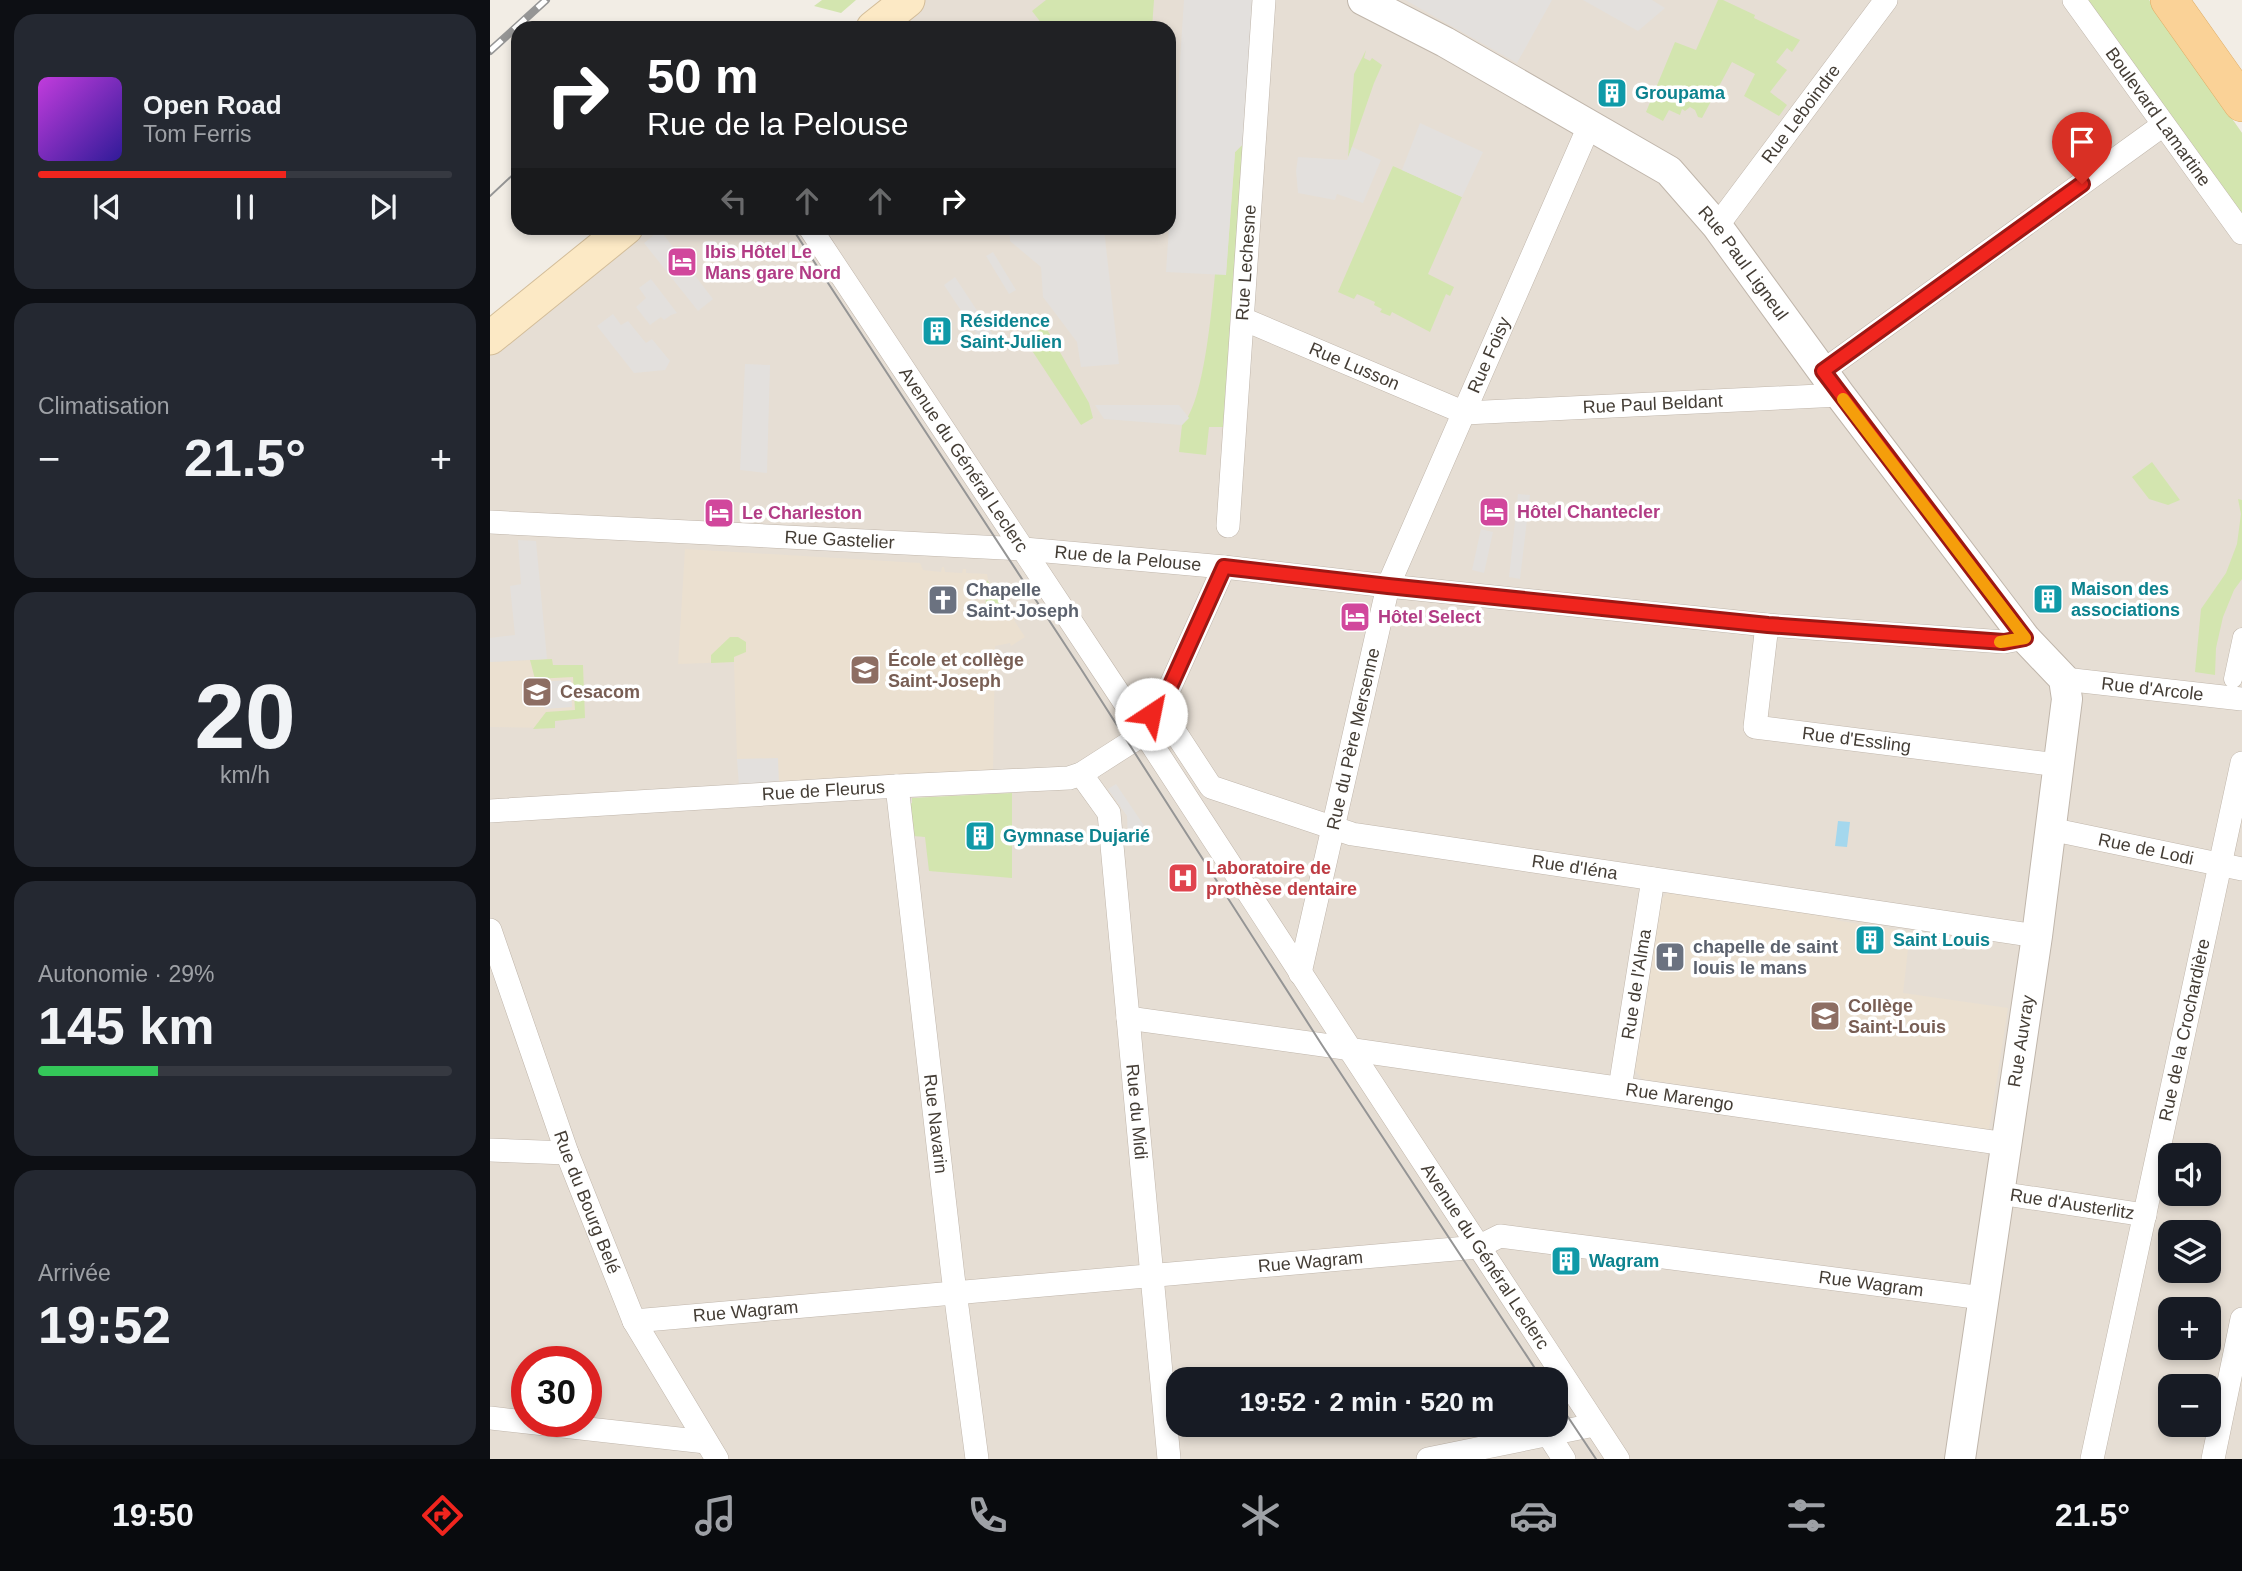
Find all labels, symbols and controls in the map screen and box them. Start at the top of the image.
street label: Boulevard Lamartine [2102,44,2215,190]
icon: right [532,49,623,140]
text: 50 m [647,49,759,103]
street label: Rue Leboindre [1757,61,1844,167]
building icon: Groupama [1595,76,1629,110]
place label: Groupama [1635,83,1726,103]
text: Open Road [143,90,282,120]
text: Rue de la Pelouse [647,106,909,142]
pin [2052,112,2112,184]
text: Tom Ferris [143,121,252,147]
icon: arrive [2063,123,2101,161]
icon: left [715,182,753,220]
icon: ahead [788,182,826,220]
icon: ahead [861,182,899,220]
icon: right [934,182,972,220]
icon: previous [88,188,126,226]
icon: pause [226,188,264,226]
icon: next [364,188,402,226]
street label: Rue Paul Ligneul [1694,202,1792,324]
street label: Rue Lechesne [1232,204,1260,321]
place label: Ibis Hôtel Le Mans gare Nord [705,242,841,283]
hotel icon: Ibis Hôtel Le Mans gare Nord [665,245,699,279]
place label: Résidence Saint-Julien [960,311,1062,352]
building icon: Résidence Saint-Julien [920,314,954,348]
street label: Rue Foisy [1464,314,1514,396]
street label: Rue Lusson [1306,338,1403,394]
street label: Avenue du Général Leclerc [895,363,1032,556]
street label: Rue Paul Beldant [1582,391,1723,417]
text: Climatisation [38,393,170,419]
text: 21.5° [184,429,306,487]
text: − [38,438,60,480]
text: + [430,438,452,480]
hotel icon: Hôtel Chantecler [1477,495,1511,529]
hotel icon: Le Charleston [702,496,736,530]
place label: Hôtel Chantecler [1517,502,1660,522]
place label: Le Charleston [742,503,862,523]
street label: Rue Gastelier [784,527,895,552]
street label: Rue de la Pelouse [1054,542,1202,575]
place label: Maison des associations [2071,579,2180,620]
place label: Chapelle Saint-Joseph [966,580,1079,621]
building icon: Maison des associations [2031,582,2065,616]
church icon: Chapelle Saint-Joseph [926,583,960,617]
hotel icon: Hôtel Select [1338,600,1372,634]
place label: Hôtel Select [1378,607,1481,627]
street label: Rue du Père Mersenne [1323,646,1384,832]
place label: École et collège Saint-Joseph [888,649,1024,691]
school or university icon: École et collège Saint-Joseph [848,653,882,687]
text: 20 [194,666,296,767]
street label: Rue d'Arcole [2100,673,2205,705]
school or university icon: Cesacom [520,675,554,709]
position arrow [1114,677,1188,751]
place label: Cesacom [560,682,640,702]
street label: Rue d'Essling [1801,723,1912,756]
text: km/h [220,762,270,788]
street label: Rue de Fleurus [761,777,885,804]
building icon: Gymnase Dujarié [963,819,997,853]
place label: Gymnase Dujarié [1003,826,1150,846]
street label: Rue de Lodi [2096,829,2196,869]
street label: Rue d'Iéna [1530,851,1620,884]
place label: Laboratoire de prothèse dentaire [1206,858,1357,899]
hospital icon: Laboratoire de prothèse dentaire [1166,861,1200,895]
building icon: Saint Louis [1853,923,1887,957]
street label: Rue de l'Alma [1618,927,1655,1041]
place label: Saint Louis [1893,930,1990,950]
place label: chapelle de saint louis le mans [1693,937,1838,978]
street label: Rue de la Crochardière [2155,937,2214,1123]
church icon: chapelle de saint louis le mans [1653,940,1687,974]
text: Autonomie · 29% [38,961,214,987]
street label: Rue Auvray [2004,993,2038,1089]
place label: Collège Saint-Louis [1848,996,1946,1037]
text: 145 km [38,997,214,1055]
school or university icon: Collège Saint-Louis [1808,999,1842,1033]
street label: Rue du Midi [1122,1063,1151,1160]
street label: Rue Navarin [920,1073,951,1175]
street label: Rue Marengo [1624,1079,1735,1115]
street label: Rue du Bourg Belé [550,1128,624,1277]
map controls [2158,1143,2221,1437]
button: sound [2158,1143,2221,1206]
street label: Avenue du Général Leclerc [1417,1160,1553,1353]
street label: Rue d'Austerlitz [2009,1185,2136,1223]
button: layers [2158,1220,2221,1283]
building icon: Wagram [1549,1244,1583,1278]
street label: Rue Wagram [1257,1247,1364,1276]
place label: Wagram [1589,1251,1659,1271]
text: Arrivée [38,1260,111,1286]
street label: Rue Wagram [1818,1267,1925,1300]
text: 19:52 [38,1296,171,1354]
street label: Rue Wagram [692,1297,799,1326]
button: + [2158,1297,2221,1360]
speed limit sign: 30 [511,1346,602,1437]
button: − [2158,1374,2221,1437]
text: 19:52 · 2 min · 520 m [1240,1387,1494,1417]
icon: directions [418,1491,467,1540]
icon: music [691,1491,740,1540]
icon: phone [963,1491,1012,1540]
icon: climate [1236,1491,1285,1540]
icon: car [1509,1491,1558,1540]
icon: filters [1782,1491,1831,1540]
text: 19:50 [112,1497,194,1533]
text: 21.5° [2055,1497,2130,1533]

